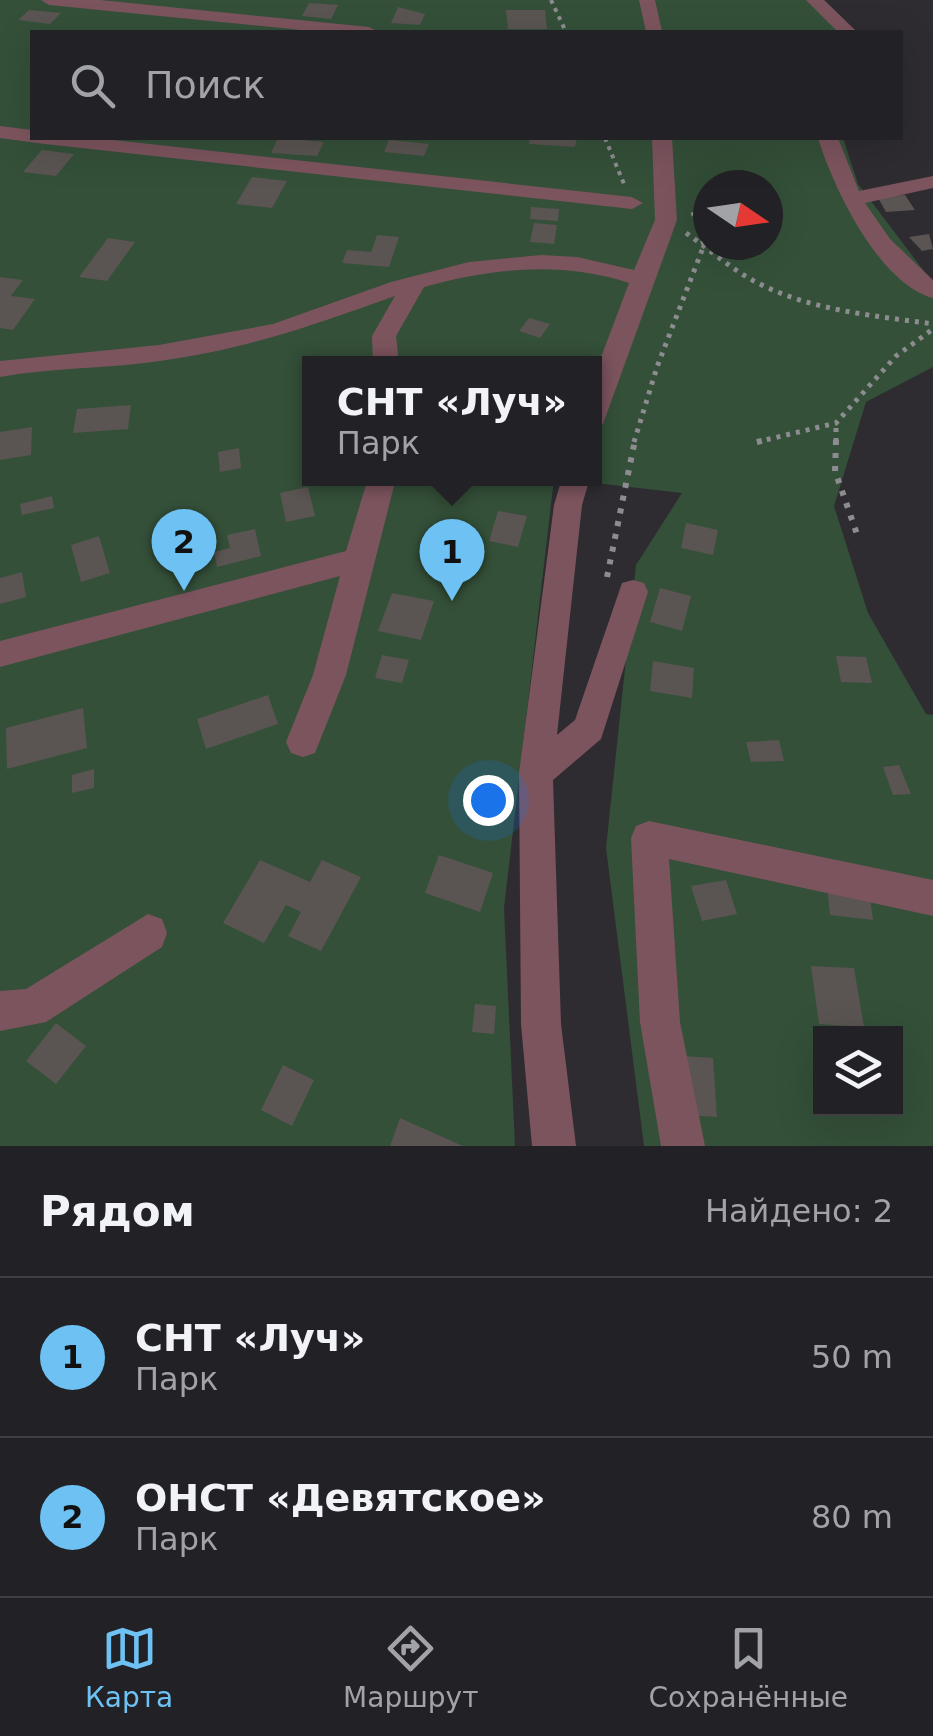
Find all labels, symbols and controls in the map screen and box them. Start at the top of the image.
search box [30,30,903,140]
icon: search [65,58,120,113]
text: Поиск [145,63,265,107]
north arrow [693,170,783,260]
popup [302,356,602,486]
text: СНТ «Луч» [337,380,567,424]
text: Парк [337,424,420,462]
pin: 2 [152,508,216,591]
pin: 1 [420,518,484,601]
your location [463,775,514,826]
map controls [813,1026,903,1116]
button: layers [813,1026,903,1116]
text: Рядом [40,1187,195,1236]
text: Найдено: 2 [705,1192,893,1230]
text: СНТ «Луч» [135,1316,365,1360]
text: 1 [61,1338,84,1376]
text: 50 m [811,1338,893,1376]
text: Парк [135,1360,218,1398]
text: ОНСТ «Девятское» [135,1476,546,1520]
text: 2 [61,1498,84,1536]
text: 80 m [811,1498,893,1536]
text: Парк [135,1520,218,1558]
tab: Карта [85,1621,173,1714]
tab: Маршрут [343,1621,478,1714]
tab: Сохранённые [648,1621,848,1714]

